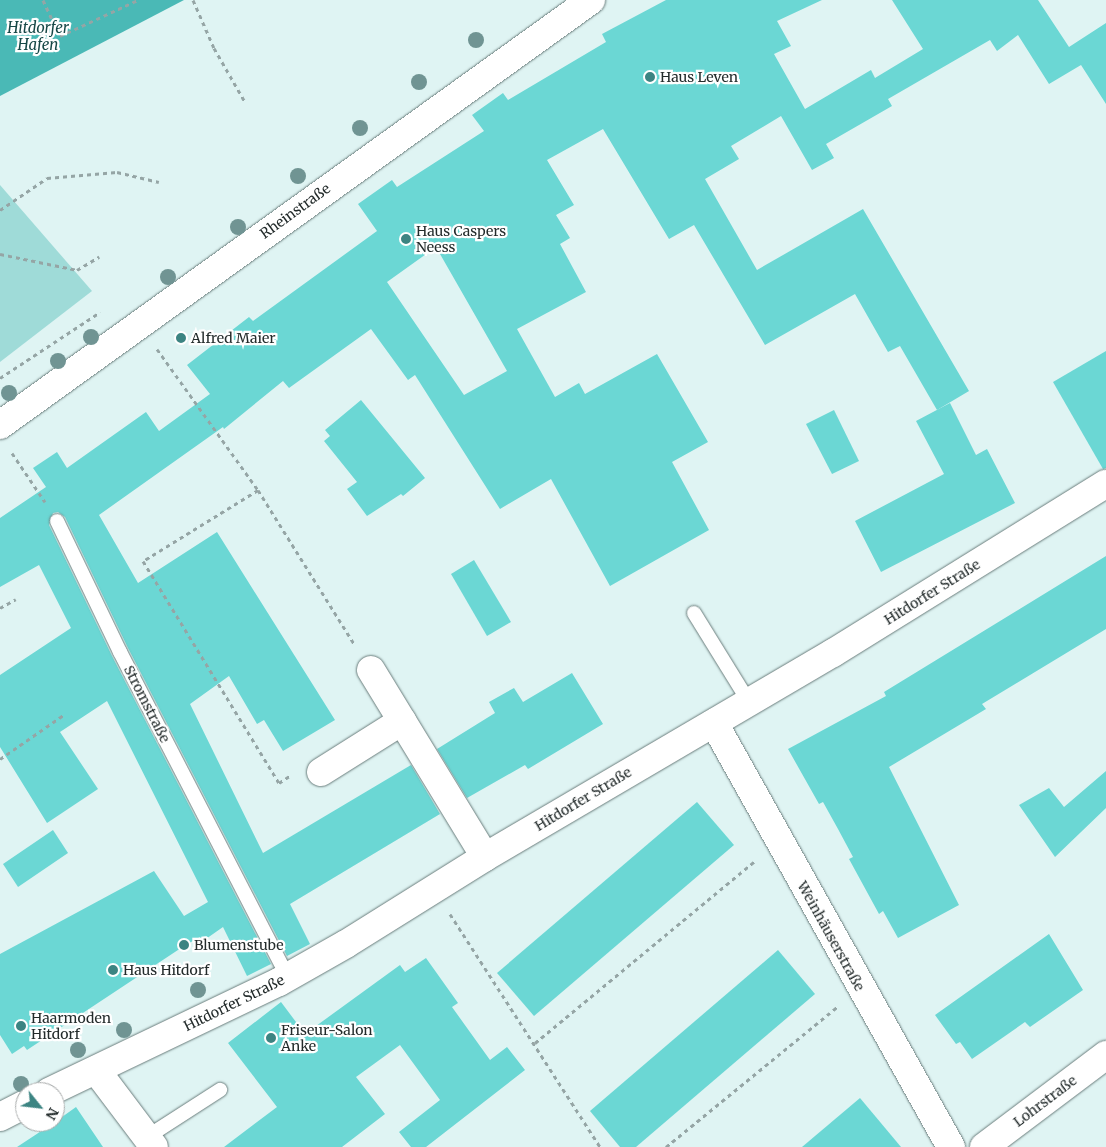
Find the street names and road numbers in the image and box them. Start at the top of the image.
street label: Rheinstraße [257,180,333,242]
street label: Hitdorfer Straße [881,556,983,628]
street label: Stromstraße [120,663,174,745]
street label: Hitdorfer Straße [532,764,634,834]
street label: Weinhäuserstraße [794,878,868,994]
street label: Hitdorfer Straße [181,971,287,1035]
street label: Lohrstraße [1010,1072,1080,1130]

